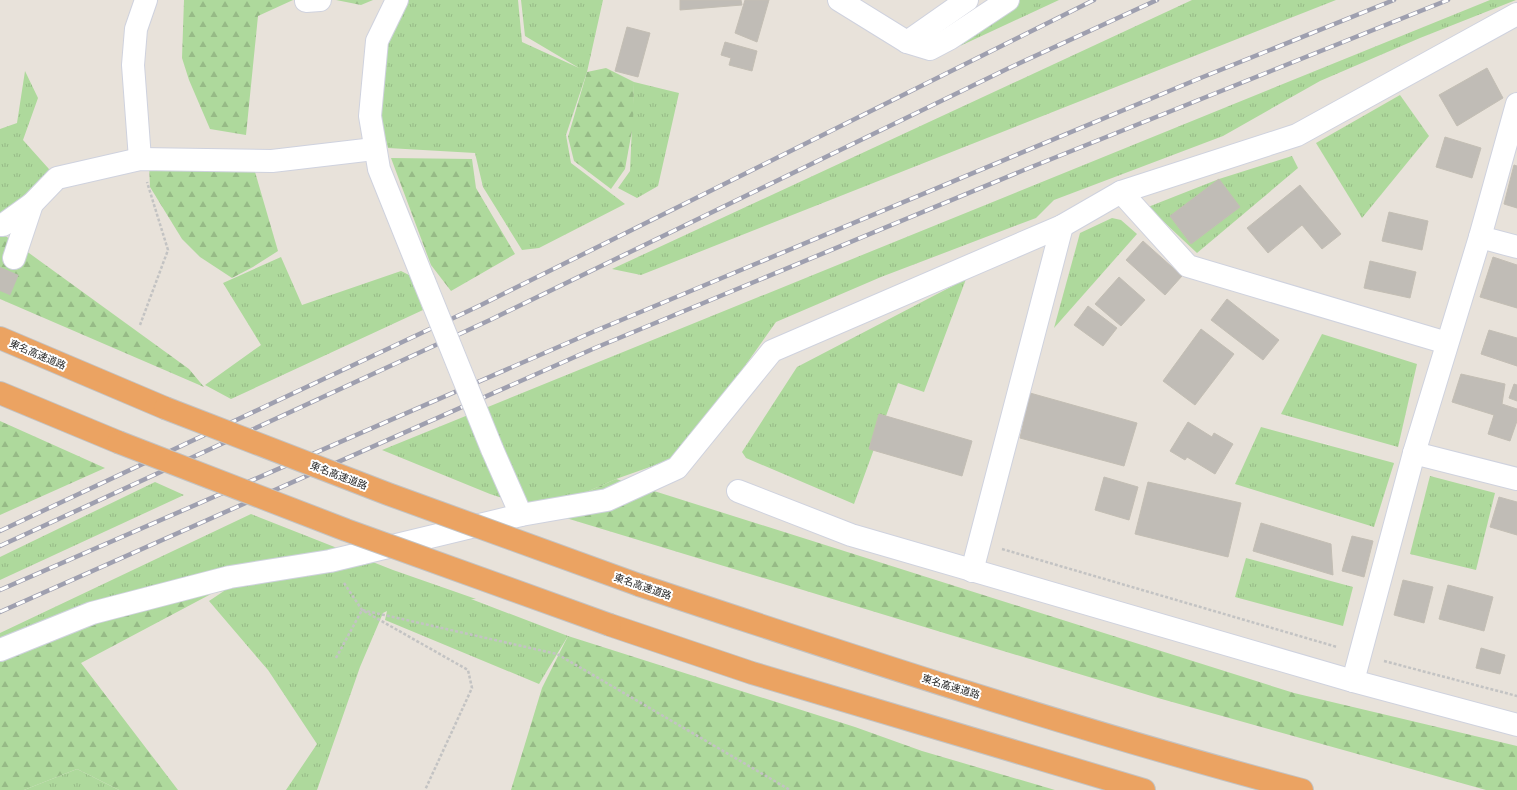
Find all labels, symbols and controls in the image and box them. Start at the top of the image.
street label: 東名高速道路 [8,337,68,371]
street label: 東名高速道路 [309,459,369,491]
street label: 東名高速道路 [613,571,673,601]
street label: 東名高速道路 [921,671,981,701]

